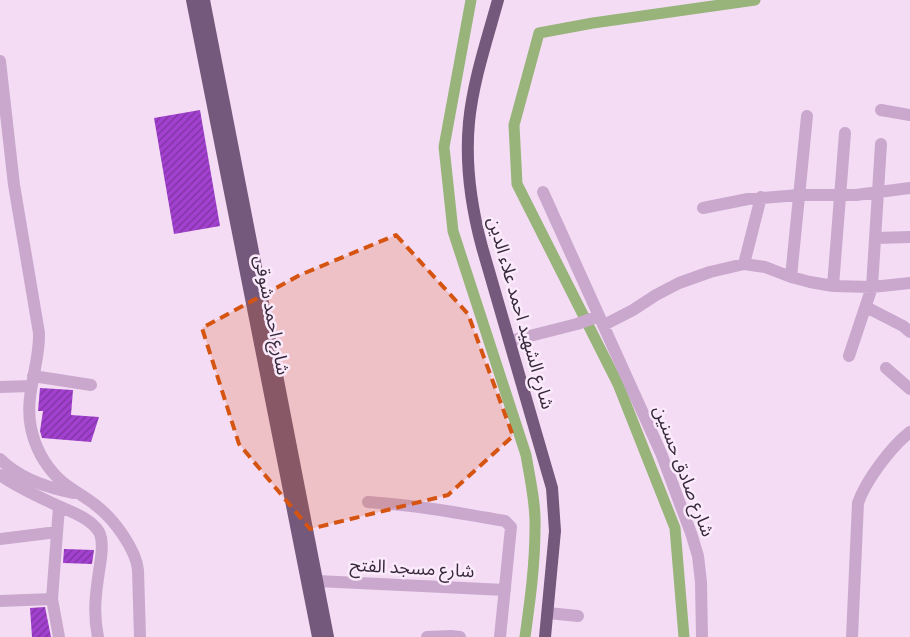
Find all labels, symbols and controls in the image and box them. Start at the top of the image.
street label: شارع الشهيد احمد علاء الدين [480,214,560,413]
street label: شارع احمد شوقى [247,253,295,377]
street label: شارع صادق حسنين [646,402,720,541]
street label: شارع مسجد الفتح [349,553,475,585]

